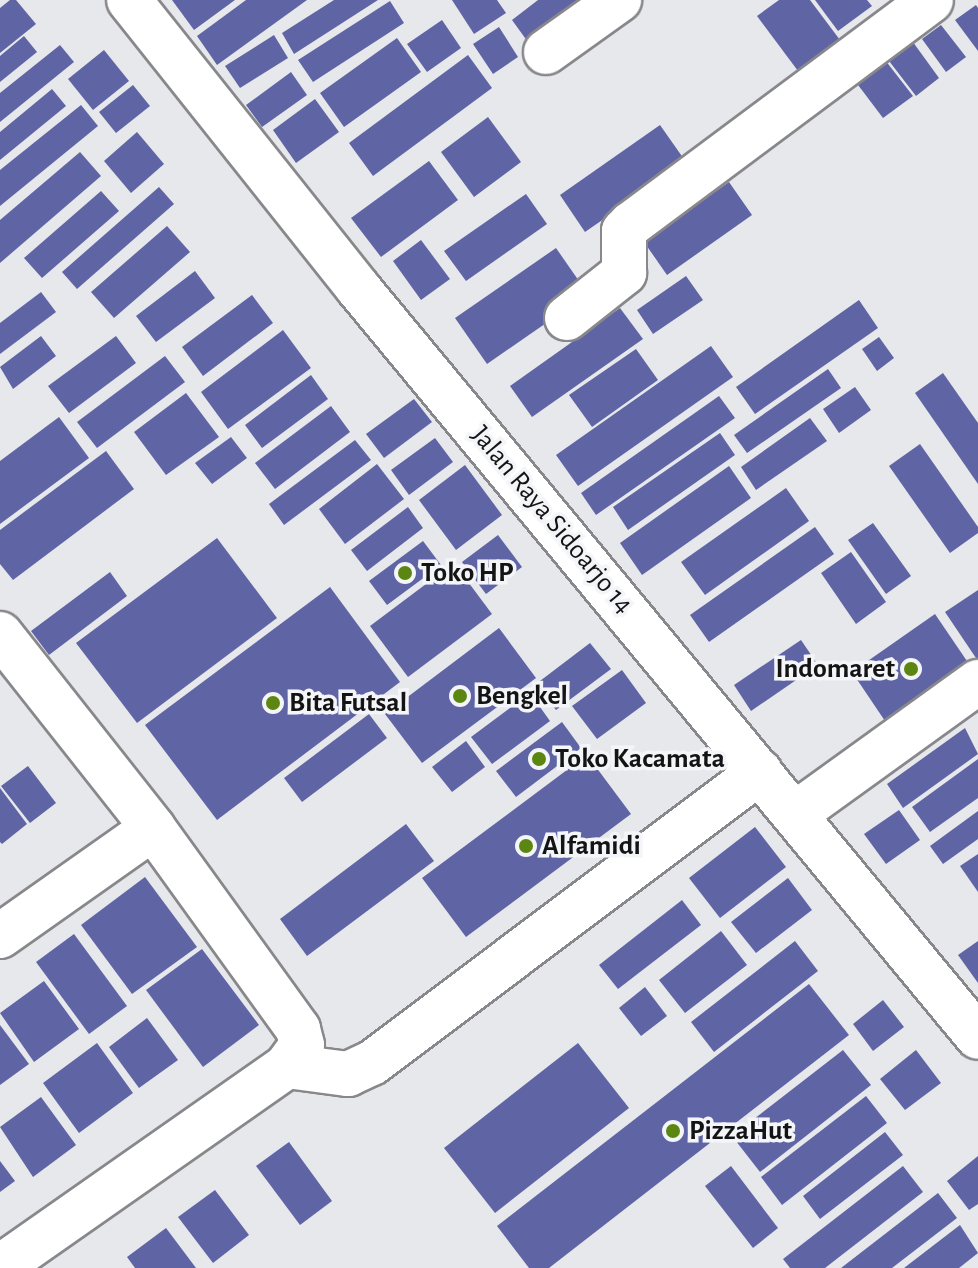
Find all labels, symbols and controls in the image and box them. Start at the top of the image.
street label: Jalan Raya Sidoarjo 14 [464,419,640,621]
place label: Toko HP [421,556,514,590]
marker: Toko HP [396,564,414,582]
place label: Indomaret [775,652,895,686]
marker: Indomaret [902,660,920,678]
place label: Bengkel [476,679,568,713]
place label: Bita Futsal [289,686,407,720]
marker: Bengkel [451,687,469,705]
marker: Bita Futsal [264,694,282,712]
place label: Toko Kacamata [555,742,725,776]
marker: Toko Kacamata [530,750,548,768]
place label: Alfamidi [542,829,641,863]
marker: Alfamidi [517,837,535,855]
place label: PizzaHut [689,1114,792,1148]
marker: PizzaHut [664,1122,682,1140]

